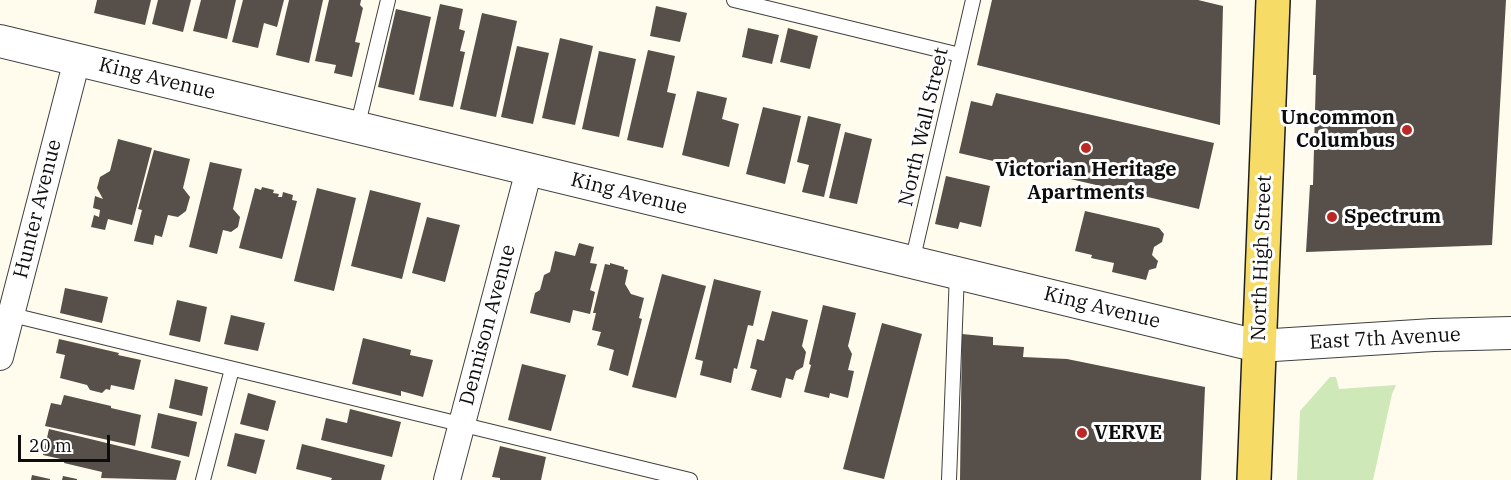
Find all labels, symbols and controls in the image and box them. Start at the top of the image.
street label: North Wall Street [894,45,954,209]
street label: King Avenue [96,53,218,105]
place label: Uncommon Columbus [1280,106,1395,153]
marker: Uncommon Columbus [1400,123,1414,137]
street label: Hunter Avenue [9,137,67,281]
marker: Victorian Heritage Apartments [1079,141,1093,155]
place label: Victorian Heritage Apartments [995,158,1177,205]
street label: King Avenue [568,168,690,220]
street label: North High Street [1247,175,1277,341]
place label: Spectrum [1344,205,1441,229]
marker: Spectrum [1325,210,1339,224]
street label: Dennison Avenue [455,242,521,408]
street label: King Avenue [1041,282,1163,334]
street label: East 7th Avenue [1309,323,1461,355]
place label: VERVE [1094,421,1162,445]
scale bar [21,423,112,461]
marker: VERVE [1075,426,1089,440]
text: 20 m [29,434,72,457]

